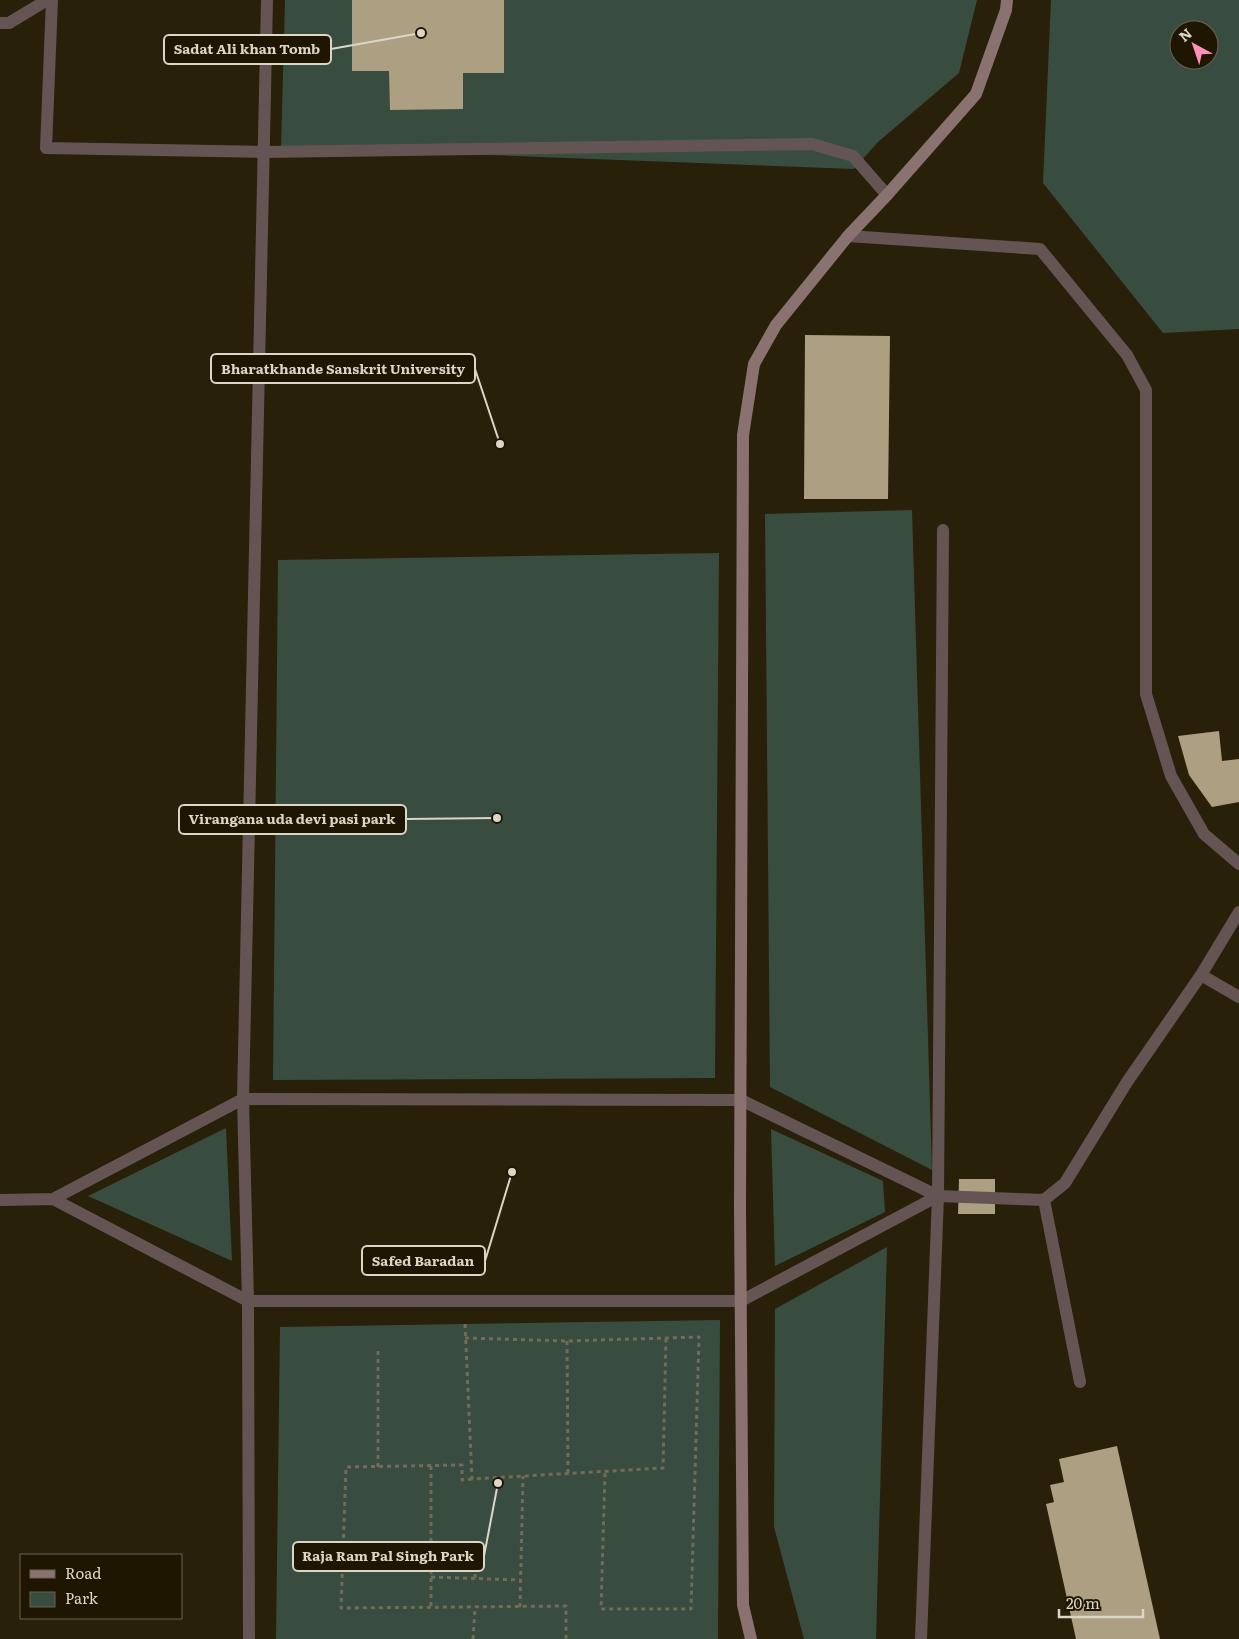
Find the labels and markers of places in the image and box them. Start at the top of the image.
callout: Sadat Ali khan Tomb [164,35,331,64]
callout: Bharatkhande Sanskrit University [211,354,475,383]
callout: Virangana uda devi pasi park [179,805,406,834]
callout: Safed Baradan [362,1246,485,1275]
callout: Raja Ram Pal Singh Park [293,1542,484,1571]

